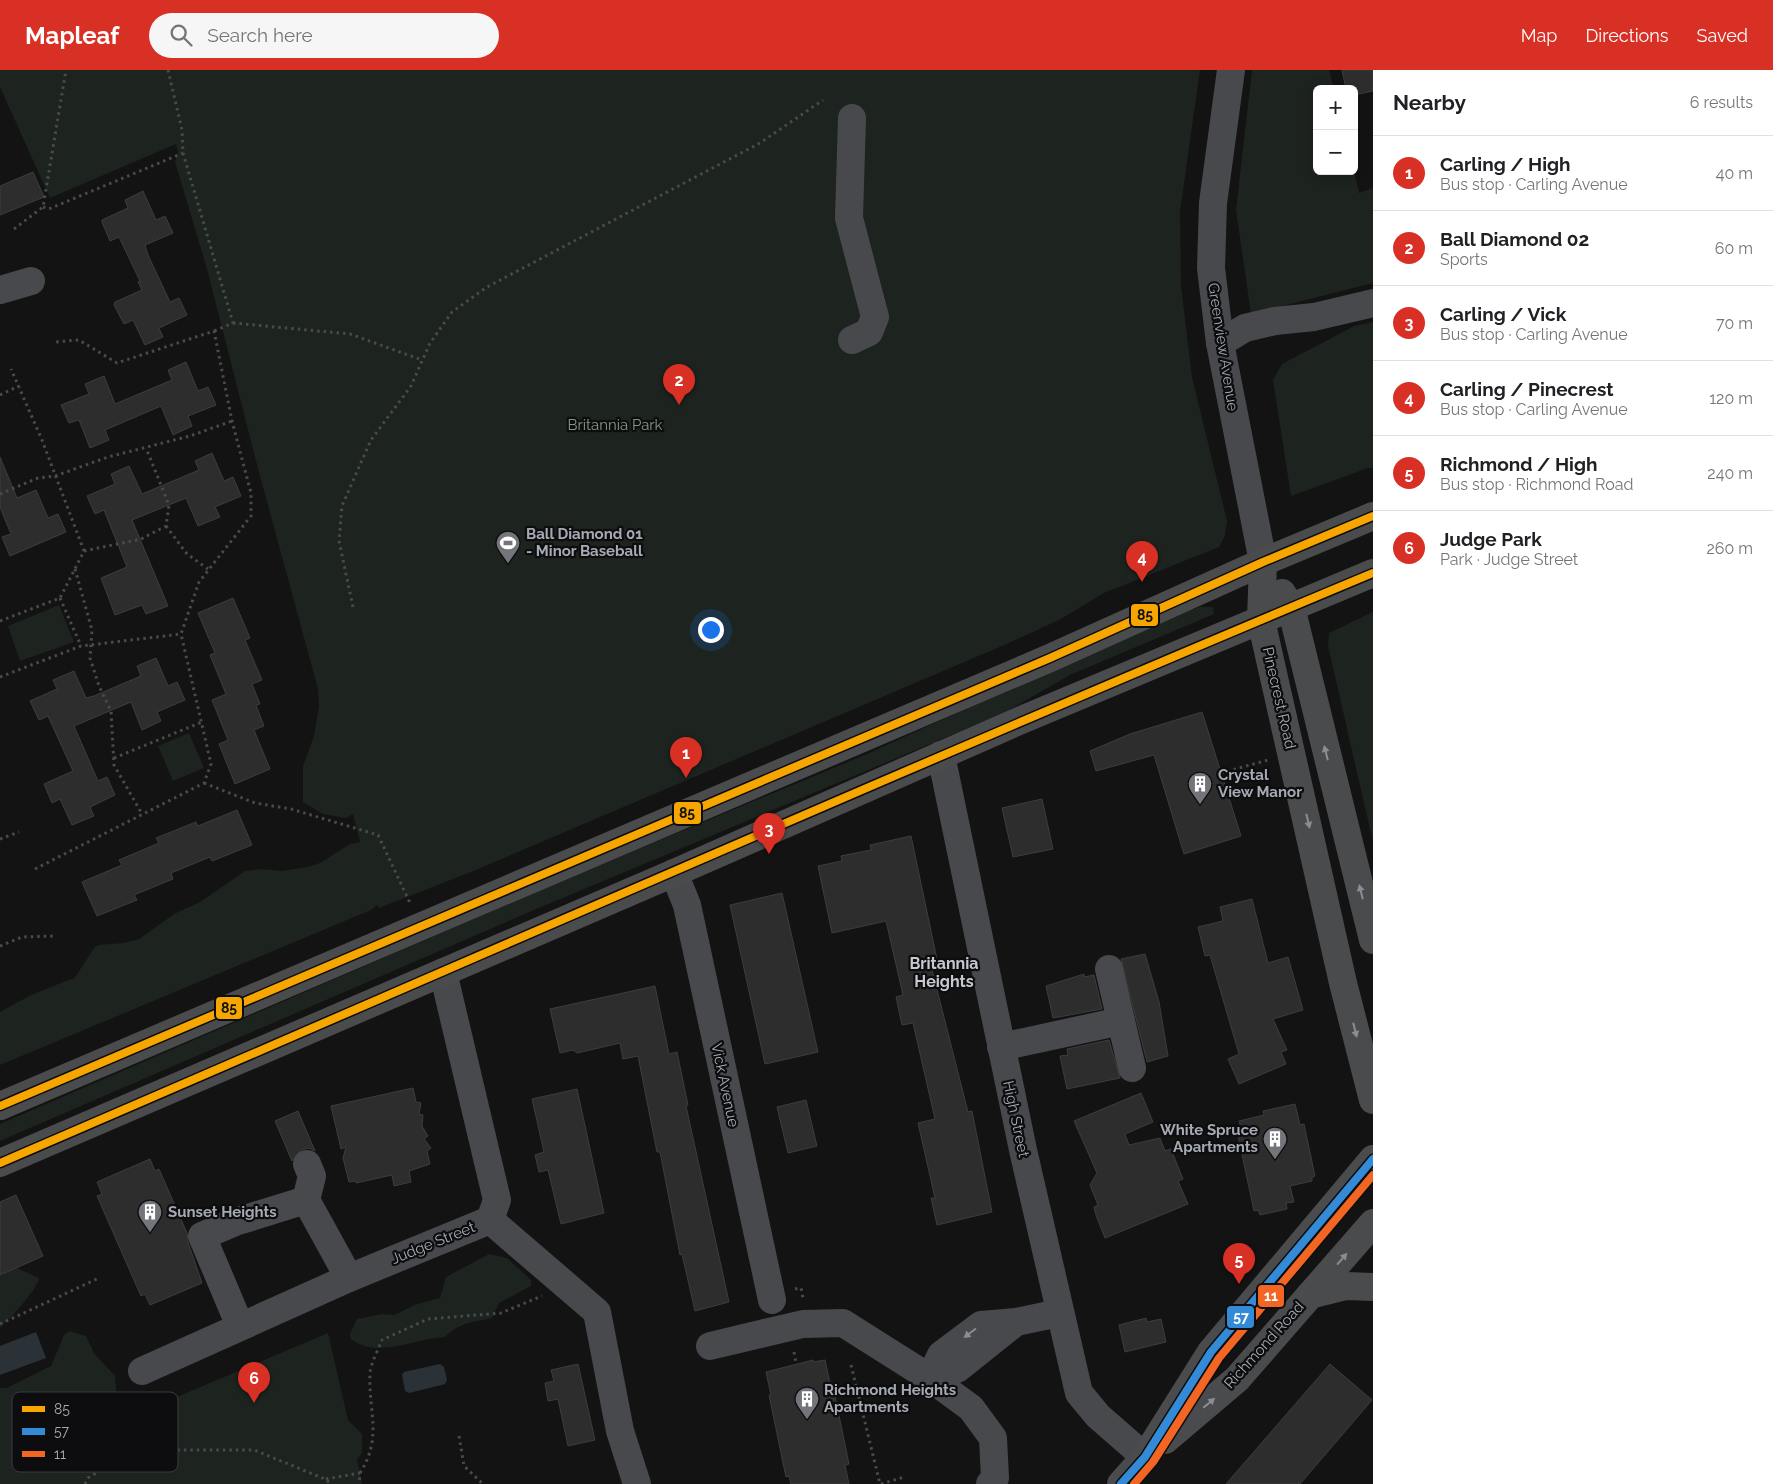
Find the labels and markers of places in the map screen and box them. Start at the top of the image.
pin: 2 [663,364,695,405]
place label: Ball Diamond 01 - Minor Baseball [526,525,643,560]
sports icon: Ball Diamond 01 - Minor Baseball [495,530,521,564]
pin: 4 [1126,541,1158,582]
pin: 1 [670,737,702,778]
place label: Crystal View Manor [1218,766,1302,801]
building icon: Crystal View Manor [1187,771,1213,805]
pin: 3 [753,813,785,854]
place label: White Spruce Apartments [1160,1121,1258,1156]
building icon: White Spruce Apartments [1262,1126,1288,1160]
building icon: Sunset Heights [137,1199,163,1233]
place label: Sunset Heights [168,1203,277,1221]
pin: 5 [1223,1243,1255,1284]
pin: 6 [238,1362,270,1403]
place label: Richmond Heights Apartments [824,1381,956,1416]
building icon: Richmond Heights Apartments [794,1386,820,1420]

